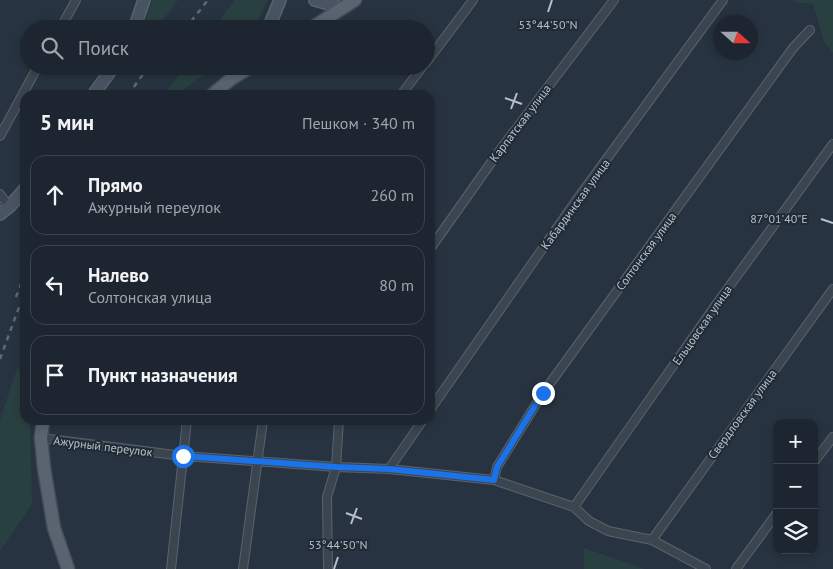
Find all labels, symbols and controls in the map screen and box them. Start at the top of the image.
north arrow [713,15,758,60]
text: 53°44'50"N [518,17,578,32]
search box [20,20,435,75]
icon: search [38,34,66,62]
text: Поиск [78,36,129,60]
street label: Карпатская улица [486,81,554,165]
text: 5 мин [40,109,94,136]
text: Пешком · 340 m [302,113,415,133]
street label: Кабардинская улица [537,156,613,252]
text: Прямо [88,173,143,197]
icon: ahead [41,181,69,209]
text: 260 m [371,185,414,205]
text: Ажурный переулок [88,197,221,217]
street label: Солтонская улица [613,209,679,293]
text: 87°01'40"E [750,211,808,226]
text: Налево [88,263,149,287]
icon: left [41,271,69,299]
text: 80 m [379,275,414,295]
street label: Ельцовская улица [669,282,735,368]
text: Солтонская улица [88,287,212,307]
icon: arrive [41,361,69,389]
text: Пункт назначения [88,363,238,387]
street label: Свердловская улица [704,366,780,462]
route end [532,382,555,405]
map controls [773,419,818,554]
button: + [773,419,818,464]
street label: Ажурный переулок [53,432,154,460]
route start [172,445,195,468]
button: − [773,464,818,509]
button: layers [773,509,818,554]
text: 53°44'50"N [308,537,368,552]

